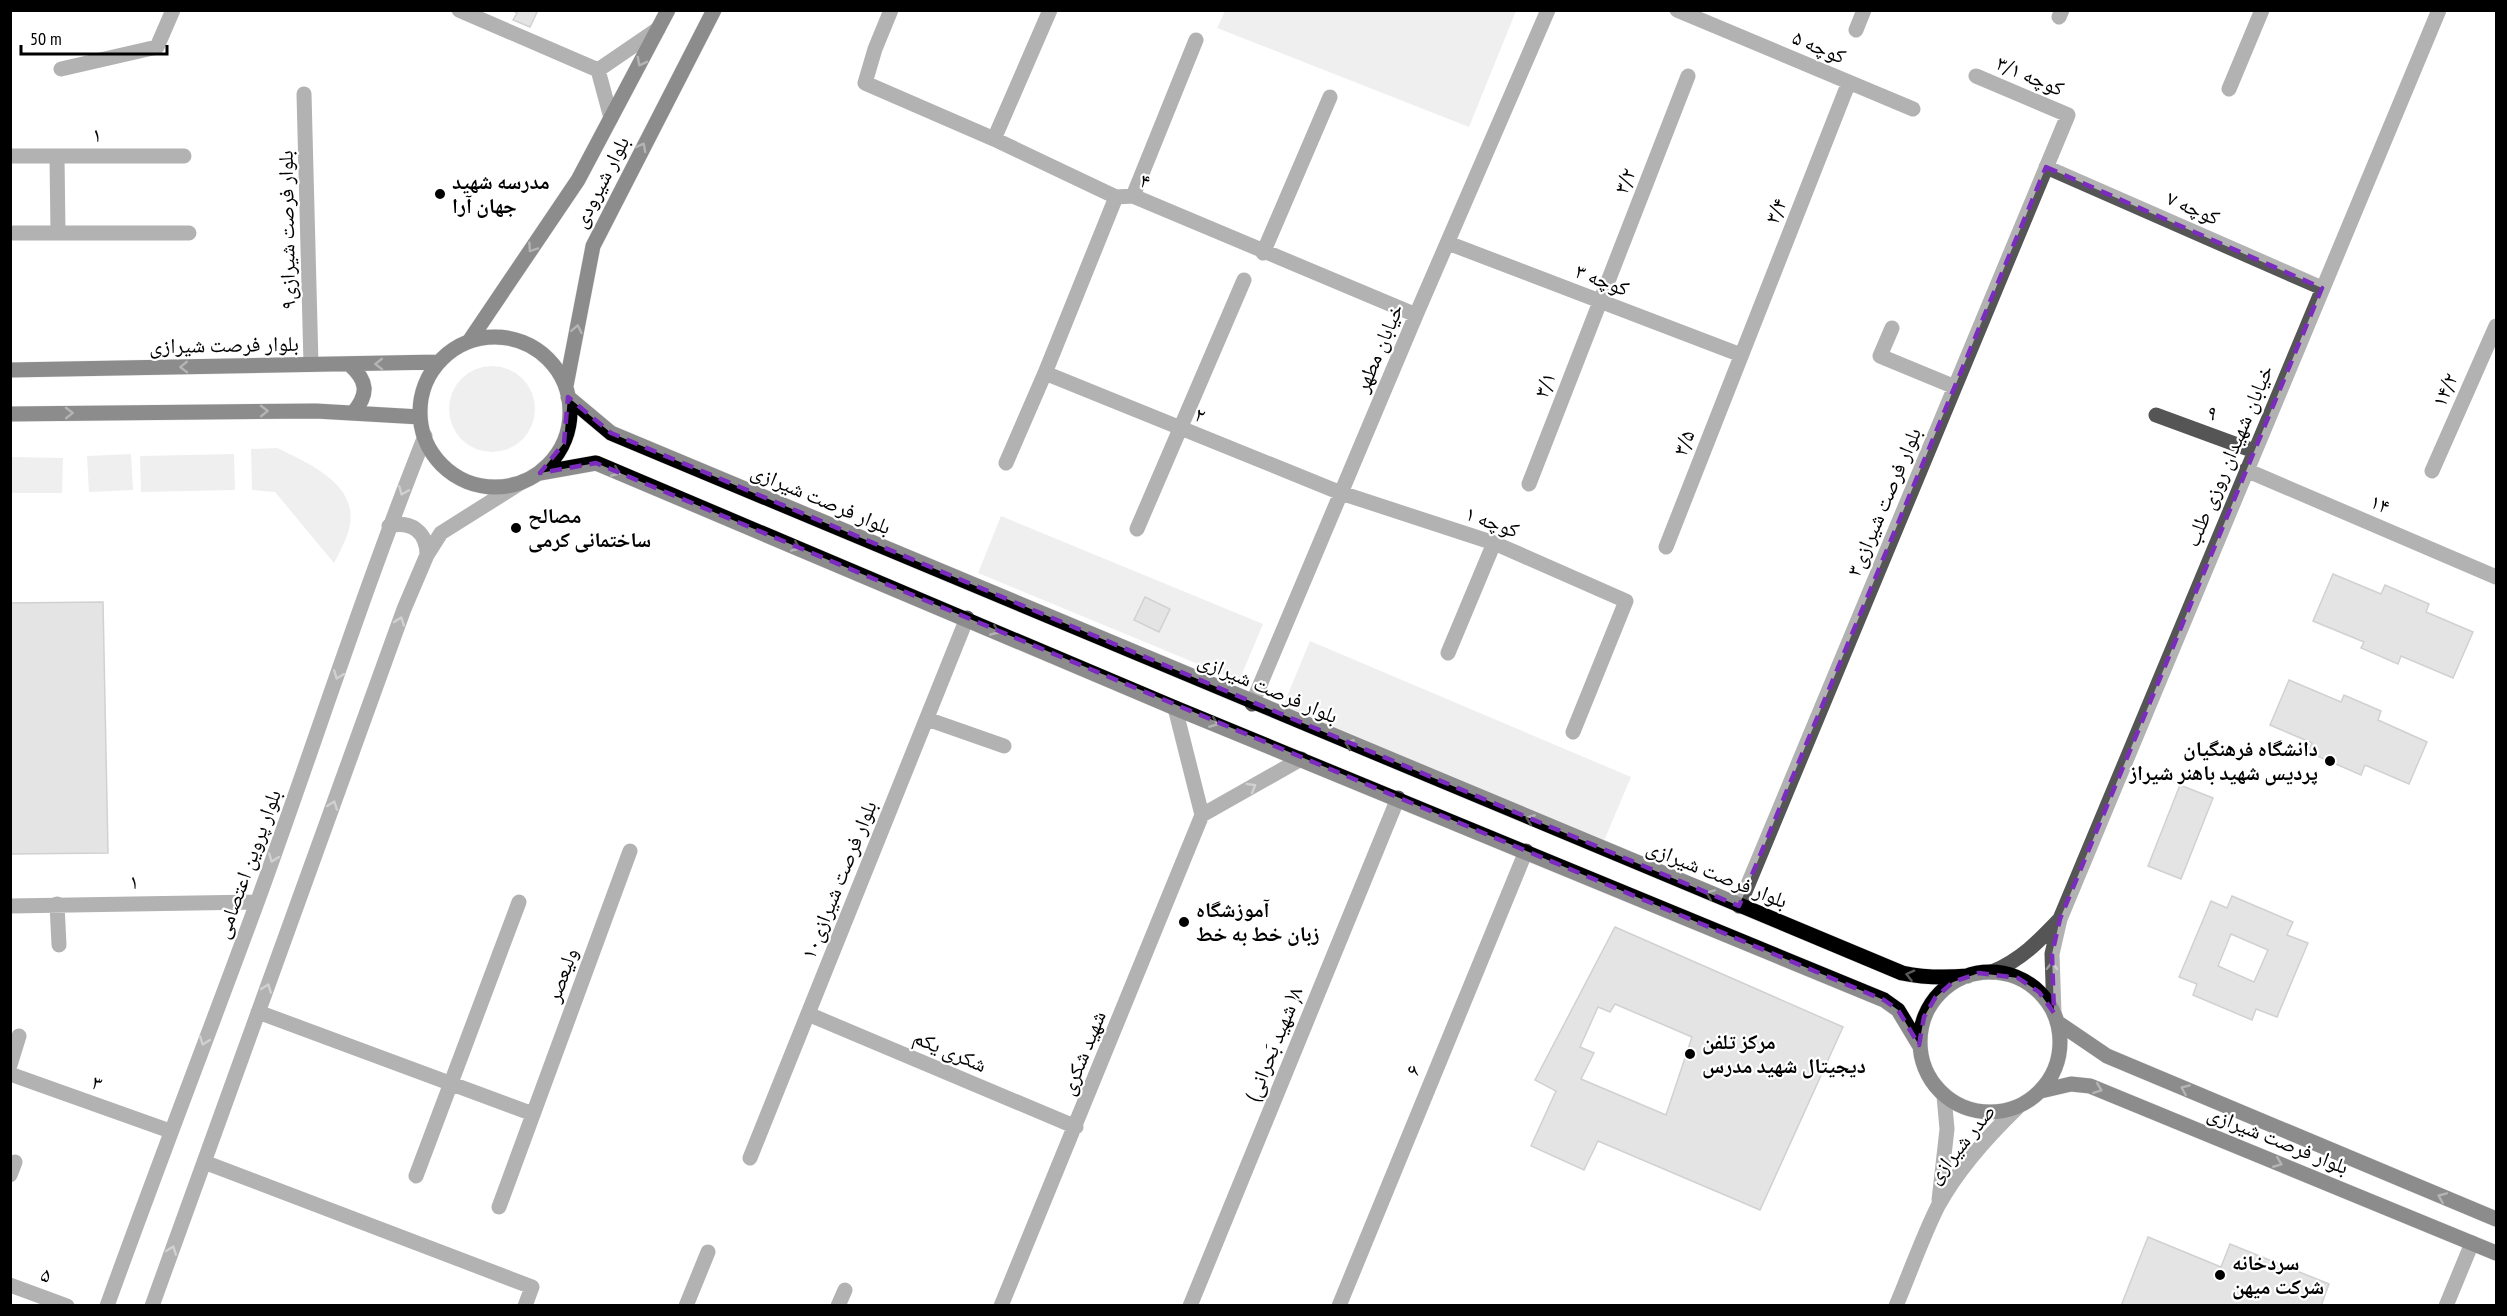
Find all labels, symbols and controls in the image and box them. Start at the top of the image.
scale bar [21,18,166,56]
street label: کوچه ۵ [1788,23,1850,70]
text: 50 m [30,27,62,50]
street label: کوچه ۳/۱ [1992,49,2068,102]
one-way arrow [637,56,648,66]
street label: ۱ [92,121,102,148]
street label: بلوار شیرودی [566,131,635,232]
one-way arrow [635,143,646,153]
street label: ۹بلوار فرصت شیرازی [272,150,301,310]
street label: ۳/۲ [1607,164,1642,197]
street label: ۴ [1137,166,1154,195]
place label: مدرسه شهید جهان آرا [452,168,550,219]
street label: کوچه ۷ [2162,184,2224,231]
marker: مدرسه شهید جهان آرا [433,187,447,201]
street label: ۳/۴ [1758,194,1793,227]
one-way arrow [528,242,539,253]
street label: کوچه ۳ [1572,257,1633,302]
street label: خیابان مطهر [1347,300,1409,397]
one-way arrow [570,324,583,334]
street label: بلوار فرصت شیرازی [149,330,299,359]
one-way arrow [375,357,384,370]
one-way arrow [180,360,189,373]
street label: خیابان شهیدان روزی طلب [2178,361,2279,551]
street label: ۳/۱ [1527,368,1562,401]
street label: ۱۴/۲ [2425,369,2464,411]
street label: ۹ [2203,398,2221,427]
street label: ۲ [1191,400,1210,429]
one-way arrow [259,405,268,418]
one-way arrow [64,407,73,419]
street label: ۳بلوار فرصت شیرازی [1840,423,1927,580]
street label: ۳/۵ [1666,426,1701,459]
street label: بلوار فرصت شیرازی [747,457,895,540]
one-way arrow [610,465,621,477]
one-way arrow [398,484,410,495]
street label: ۱۴ [2366,487,2394,520]
street label: کوچه ۱ [1462,499,1523,544]
place label: مصالح ساختمانی کرمی [528,502,651,553]
marker: مصالح ساختمانی کرمی [509,521,523,535]
one-way arrow [790,540,801,552]
one-way arrow [392,616,405,627]
one-way arrow [989,623,1000,635]
street label: بلوار فرصت شیرازی [1194,646,1342,729]
one-way arrow [333,669,346,679]
one-way arrow [1207,716,1218,728]
place label: دانشگاه فرهنگیان پردیس شهید باهنر شیراز [2128,735,2318,786]
one-way arrow [1345,739,1356,751]
marker: دانشگاه فرهنگیان پردیس شهید باهنر شیراز [2323,754,2337,768]
one-way arrow [1246,783,1256,794]
street label: بلوار پروین اعتصامی [208,786,287,942]
street label: بلوار فرصت شیرازی۱۰ [794,797,883,963]
one-way arrow [326,800,339,811]
one-way arrow [1525,814,1536,826]
street label: بلوار فرصت شیرازی [1643,833,1792,914]
one-way arrow [267,852,280,863]
street label: ۱ [129,868,139,895]
one-way arrow [1705,889,1716,901]
place label: آموزشگاه زبان خط به خط [1196,896,1320,947]
marker: آموزشگاه زبان خط به خط [1177,915,1191,929]
street label: ولیعصر [539,944,584,1006]
one-way arrow [2046,961,2058,970]
one-way arrow [1905,969,1915,982]
one-way arrow [259,983,272,994]
street label: (شهید بَحرانی )۸ [1238,983,1309,1105]
street label: شهید شکری [1053,1007,1112,1099]
street label: شکری یکم [909,1023,991,1079]
place label: مرکز تلفن دیجیتال شهید مدرس [1702,1028,1866,1079]
one-way arrow [199,1035,211,1046]
marker: مرکز تلفن دیجیتال شهید مدرس [1683,1047,1697,1061]
street label: ۶ [1398,1060,1427,1079]
street label: ۳ [88,1068,106,1097]
one-way arrow [2092,1082,2103,1094]
one-way arrow [2180,1084,2191,1096]
street label: صدر شیرازی [1920,1098,2001,1189]
street label: بلوار فرصت شیرازی [2204,1099,2353,1180]
one-way arrow [2272,1156,2283,1168]
one-way arrow [2438,1192,2449,1204]
one-way arrow [165,1246,178,1256]
place label: سردخانه شرکت میهن [2232,1249,2324,1300]
street label: ۵ [37,1260,55,1289]
marker: سردخانه شرکت میهن [2213,1268,2227,1282]

